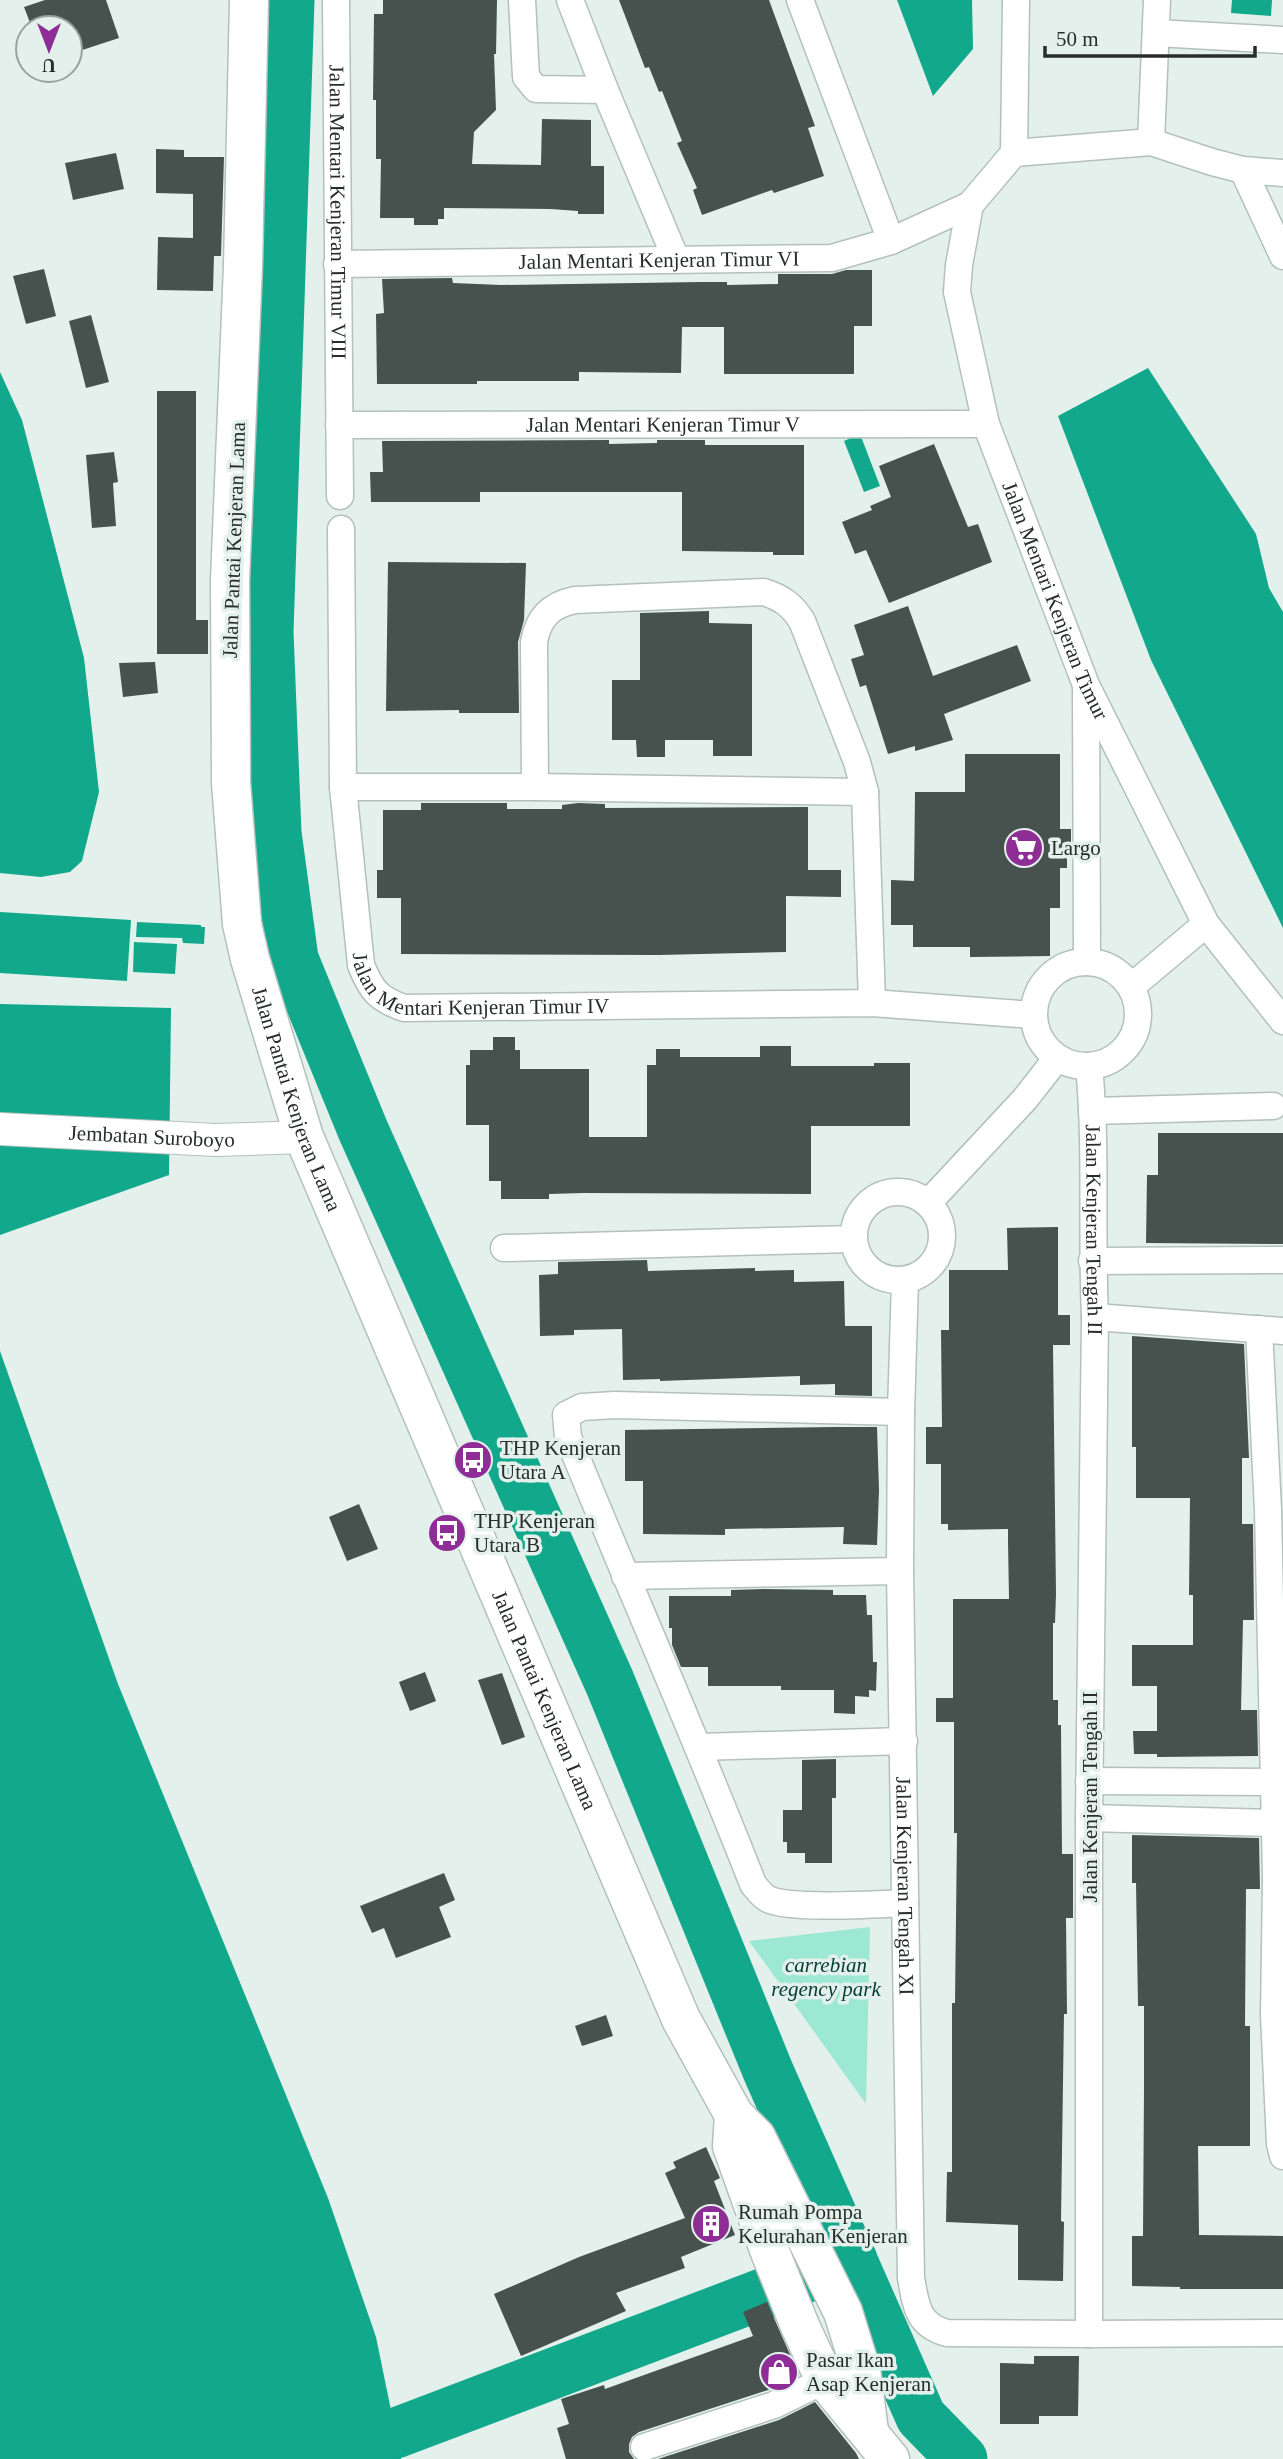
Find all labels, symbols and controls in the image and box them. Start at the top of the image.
north arrow [14,14,84,84]
scale bar [1045,14,1255,58]
text: 50 m [1056,27,1099,51]
text: U [42,55,56,76]
street label: Jalan Mentari Kenjeran Timur VIII [325,64,351,360]
street label: Jalan Mentari Kenjeran Timur VI [518,246,800,274]
street label: Jalan Mentari Kenjeran Timur V [526,412,800,437]
street label: Jalan Pantai Kenjeran Lama [218,421,250,658]
street label: Jalan Mentari Kenjeran Timur [997,478,1113,724]
supermarket icon: Largo [1003,827,1045,869]
place label: Largo [1051,836,1101,860]
street label: Jalan Mentari Kenjeran Timur IV [348,951,609,1020]
street label: Jalan Pantai Kenjeran Lama [247,983,347,1215]
street label: Jembatan Suroboyo [68,1121,235,1152]
street label: Jalan Kenjeran Tengah II [1081,1124,1107,1336]
place label: THP Kenjeran Utara A [500,1436,622,1484]
bus stop icon: THP Kenjeran Utara A [452,1439,494,1481]
place label: THP Kenjeran Utara B [474,1509,596,1557]
bus stop icon: THP Kenjeran Utara B [426,1512,468,1554]
street label: Jalan Pantai Kenjeran Lama [487,1587,602,1814]
street label: Jalan Kenjeran Tengah II [1078,1692,1102,1902]
street label: Jalan Kenjeran Tengah XI [891,1776,919,1996]
park label: carrebian regency park [771,1953,881,2001]
place label: Rumah Pompa Kelurahan Kenjeran [738,2200,908,2248]
building icon: Rumah Pompa Kelurahan Kenjeran [690,2203,732,2245]
place label: Pasar Ikan Asap Kenjeran [806,2348,932,2396]
shop icon: Pasar Ikan Asap Kenjeran [758,2351,800,2393]

